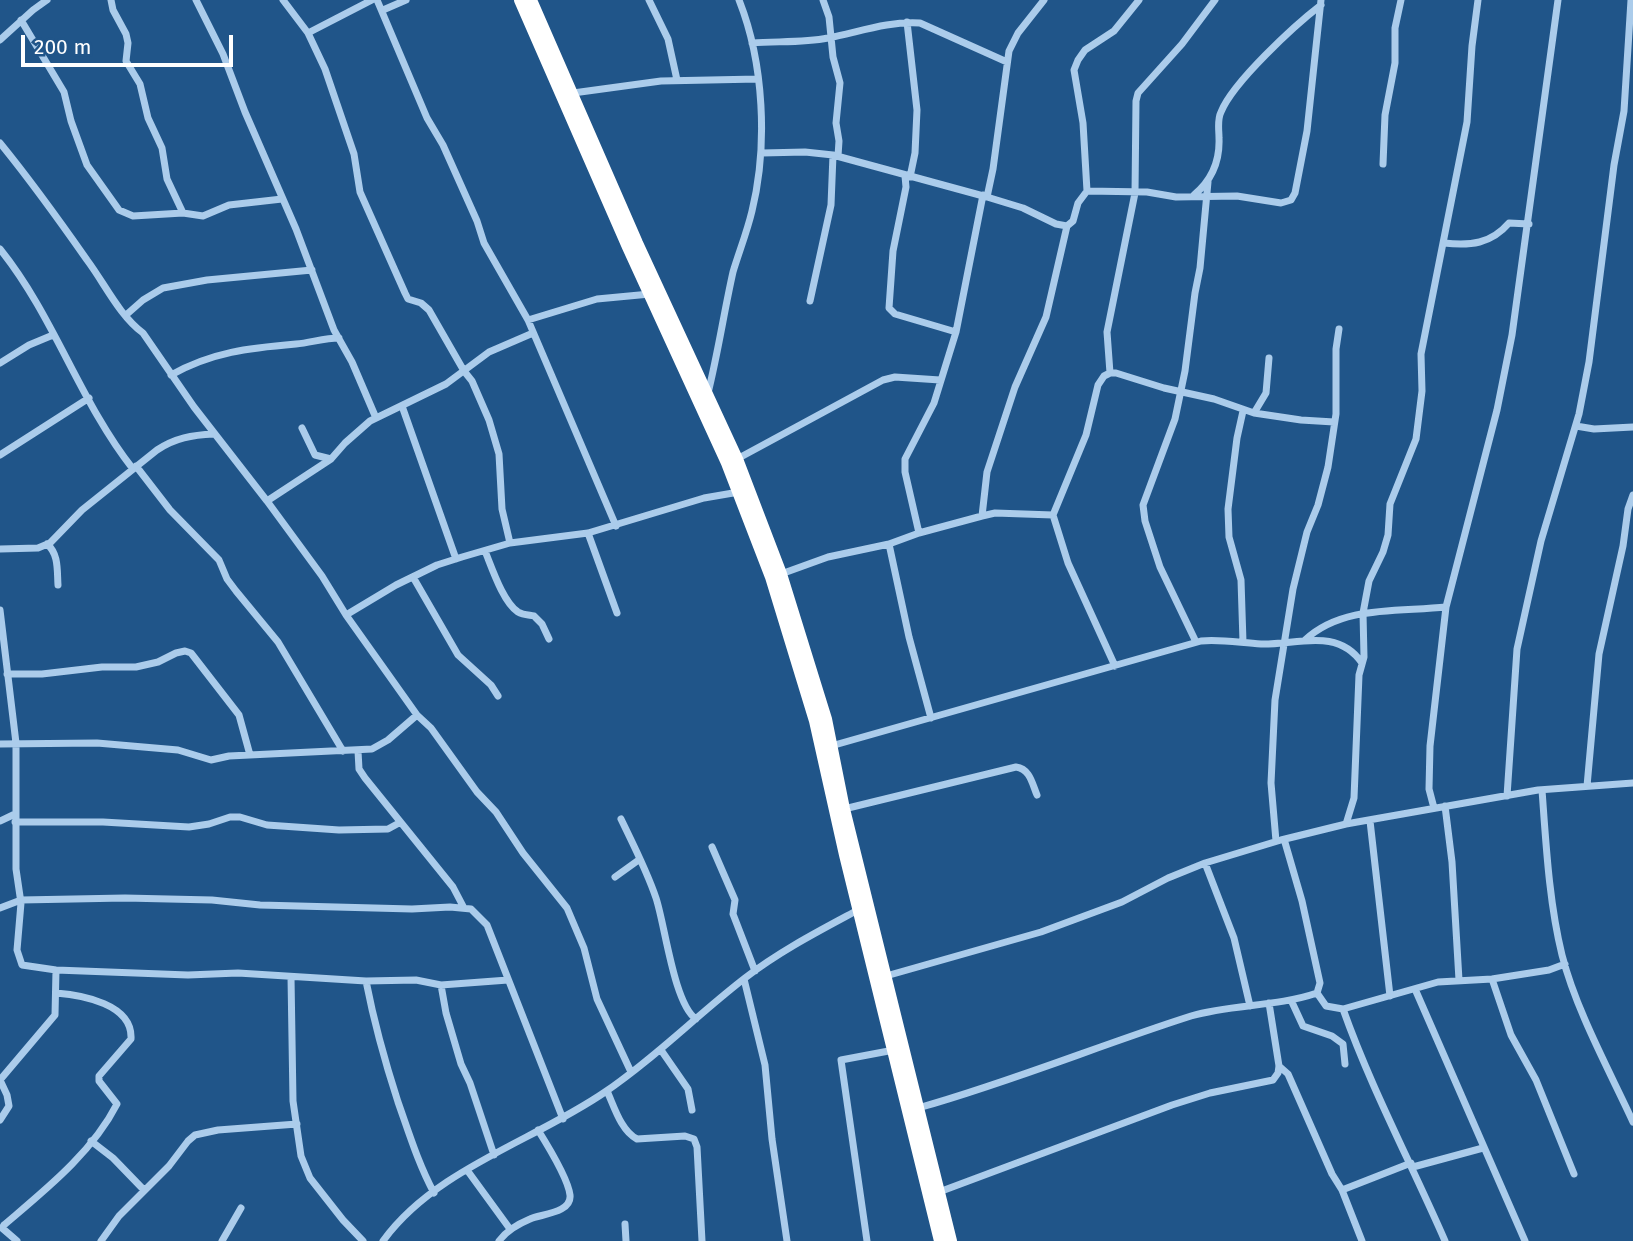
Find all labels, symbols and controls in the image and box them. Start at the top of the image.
scale bar [24,21,236,65]
text: 200 m [34,34,91,60]

